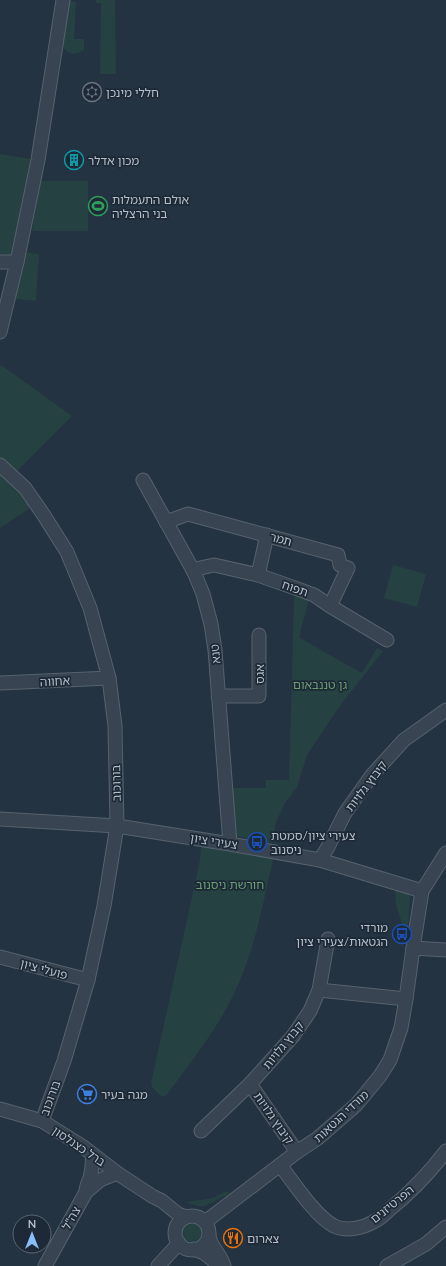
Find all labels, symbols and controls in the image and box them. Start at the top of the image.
synagogue icon: חללי מינכן [81,81,103,103]
place label: חללי מינכן [106,85,159,100]
building icon: מכון אדלר [63,149,85,171]
place label: מכון אדלר [88,153,139,168]
place label: אולם התעמלות בני הרצליה [112,192,190,221]
sports icon: אולם התעמלות בני הרצליה [87,195,109,217]
street label: תמר [268,529,294,549]
street label: תפוח [280,577,310,599]
street label: טנא [207,643,223,665]
street label: אגס [252,664,267,684]
street label: אחווה [39,673,71,689]
park label: גן טננבאום [293,677,348,692]
street label: קיבוץ גלויות [342,757,390,814]
street label: בורוכוב [108,764,124,802]
place label: צעירי ציון/סמטת ניסנוב [271,828,356,857]
street label: צעירי ציון [189,830,239,852]
bus stop icon: צעירי ציון/סמטת ניסנוב [246,831,268,853]
park label: חורשת ניסנוב [196,877,264,892]
place label: מורדי הגטאות/צעירי ציון [296,920,388,949]
bus stop icon: מורדי הגטאות/צעירי ציון [391,923,413,945]
street label: פועלי ציון [19,955,69,983]
street label: קבוץ גלויות [259,1018,307,1072]
street label: בורוכוב [37,1078,63,1118]
supermarket icon: מגה בעיר [76,1083,98,1105]
place label: מגה בעיר [101,1087,148,1102]
street label: מורדי הגטאות [310,1087,372,1145]
street label: קיבוץ גלויות [251,1089,298,1147]
street label: ברל כצנלסון [50,1123,109,1169]
street label: הפרטיזנים [367,1182,417,1226]
street label: צה"ל [58,1203,84,1233]
north arrow [12,1214,52,1254]
text: N [28,1217,36,1230]
restaurant icon: צארום [222,1227,244,1249]
place label: צארום [247,1231,279,1246]

